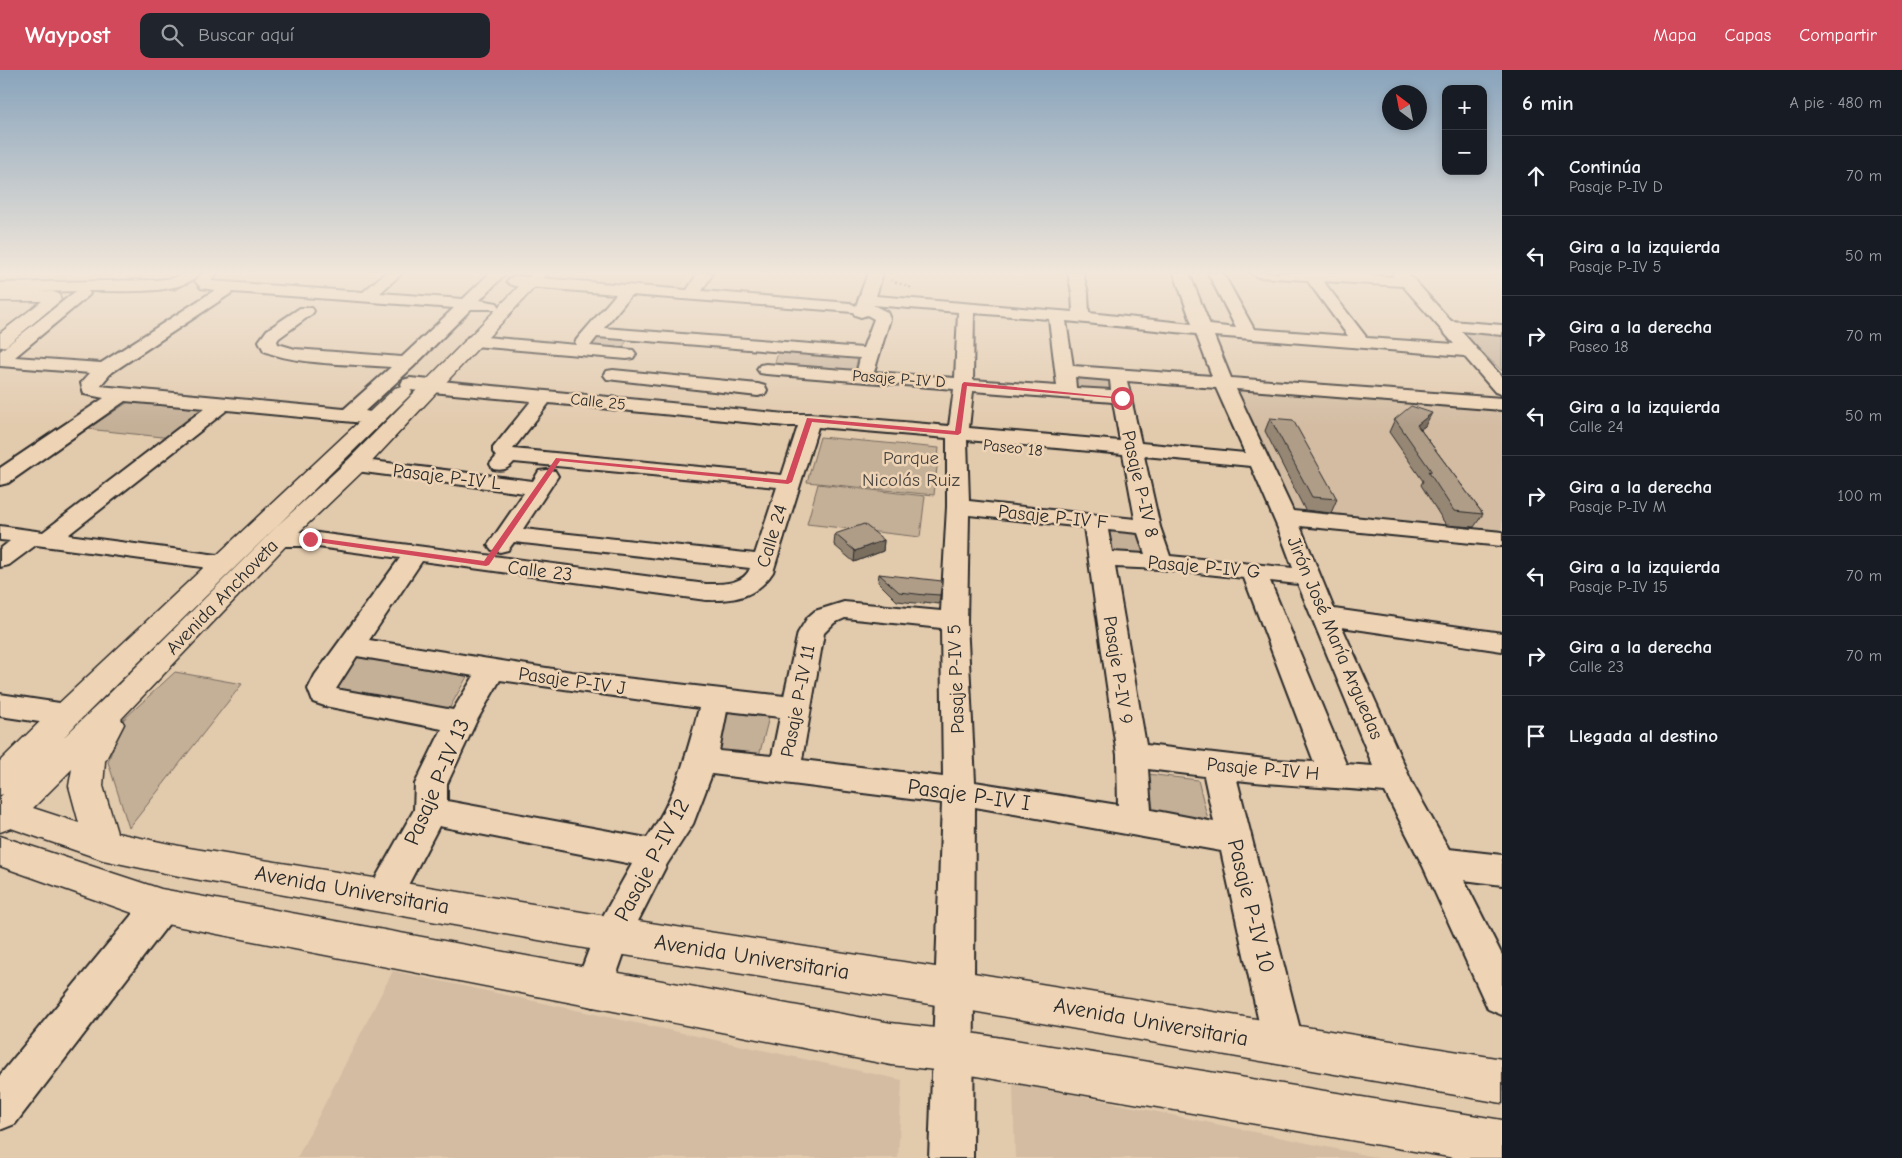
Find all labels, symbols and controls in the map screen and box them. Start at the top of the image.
search box [140,13,490,58]
text: Waypost [25,21,110,49]
icon: search [158,21,186,49]
text: Buscar aquí [198,24,294,46]
text: Mapa [1653,25,1696,46]
text: Capas [1724,25,1771,46]
text: Compartir [1799,25,1877,46]
north arrow [1382,85,1427,130]
map controls [1442,85,1487,175]
button: + [1442,85,1487,130]
text: 6 min [1522,91,1574,115]
text: A pie · 480 m [1789,94,1882,112]
button: − [1442,130,1487,175]
text: Continúa [1569,156,1641,178]
icon: ahead [1522,162,1550,190]
text: 70 m [1846,167,1882,185]
text: Pasaje P-IV D [1569,178,1663,196]
text: Gira a la izquierda [1569,236,1720,258]
icon: left [1522,242,1550,270]
text: 50 m [1845,247,1882,265]
text: Pasaje P-IV 5 [1569,258,1661,276]
text: Gira a la derecha [1569,316,1712,338]
icon: right [1522,322,1550,350]
text: 70 m [1846,327,1882,345]
text: Paseo 18 [1569,338,1629,356]
street label: Pasaje P-IV D [852,367,946,391]
route start [1111,387,1134,410]
street label: Calle 25 [569,390,627,414]
text: Gira a la izquierda [1569,396,1720,418]
icon: left [1522,402,1550,430]
text: 50 m [1845,407,1882,425]
text: Calle 24 [1569,418,1623,436]
street label: Pasaje P-IV 8 [1117,428,1163,540]
street label: Paseo 18 [982,436,1044,460]
park label: Parque Nicolás Ruiz [862,447,960,491]
street label: Pasaje P-IV L [392,459,503,495]
text: Gira a la derecha [1569,476,1712,498]
icon: right [1522,482,1550,510]
text: 100 m [1838,487,1882,505]
text: Pasaje P-IV M [1569,498,1666,516]
street label: Pasaje P-IV F [997,500,1109,534]
street label: Calle 24 [752,502,792,570]
route end [299,528,322,551]
street label: Jirón José María Arguedas [1282,533,1388,743]
street label: Avenida Anchoveta [161,535,283,659]
street label: Pasaje P-IV G [1147,551,1261,583]
street label: Calle 23 [506,556,574,586]
text: Gira a la izquierda [1569,556,1720,578]
icon: left [1522,562,1550,590]
text: 70 m [1846,567,1882,585]
text: Pasaje P-IV 15 [1569,578,1668,596]
street label: Pasaje P-IV 9 [1099,614,1137,726]
street label: Pasaje P-IV 5 [943,624,969,734]
text: Gira a la derecha [1569,636,1712,658]
icon: right [1522,642,1550,670]
street label: Pasaje P-IV 11 [776,643,820,759]
text: 70 m [1846,647,1882,665]
text: Calle 23 [1569,658,1624,676]
street label: Pasaje P-IV J [517,663,627,699]
street label: Pasaje P-IV 13 [399,715,475,849]
icon: arrive [1522,722,1550,750]
text: Llegada al destino [1569,725,1718,747]
street label: Pasaje P-IV H [1206,753,1320,785]
street label: Pasaje P-IV I [906,774,1032,816]
street label: Pasaje P-IV 12 [609,794,695,926]
street label: Pasaje P-IV 10 [1222,836,1280,976]
street label: Avenida Universitaria [253,860,451,920]
street label: Avenida Universitaria [653,929,851,985]
street label: Avenida Universitaria [1052,992,1250,1052]

